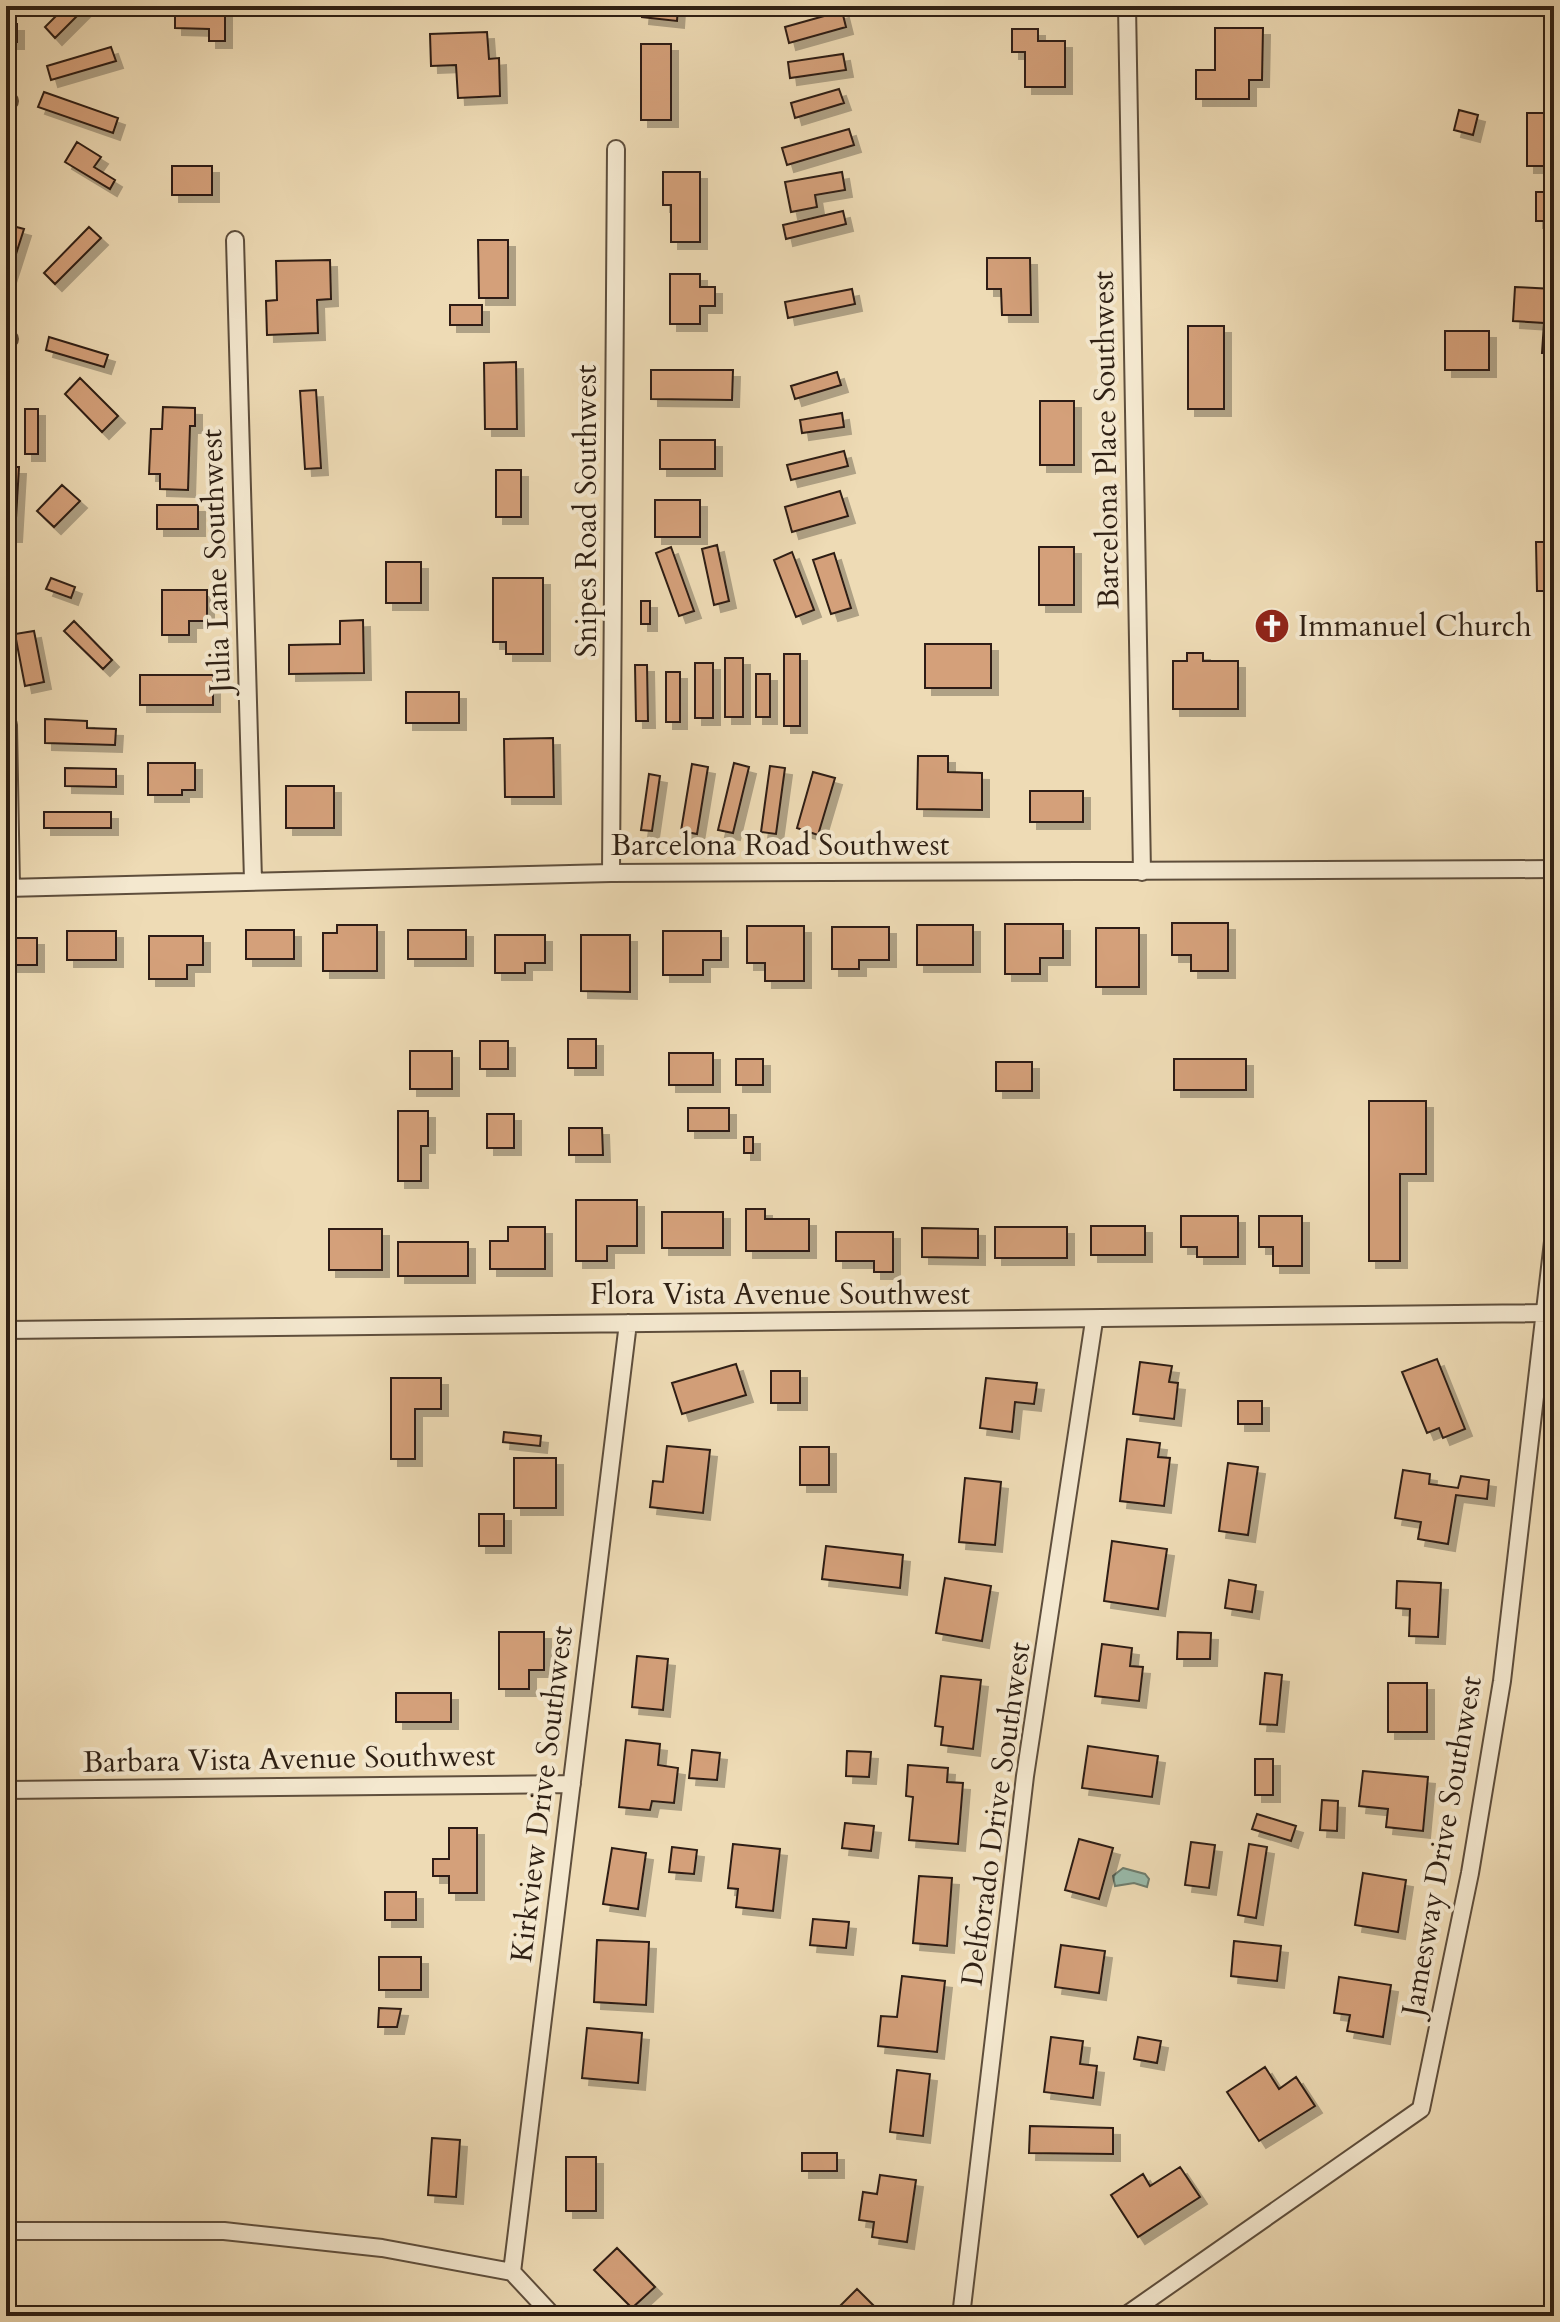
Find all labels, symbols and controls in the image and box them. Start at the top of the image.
street label: Barcelona Place Southwest [1083,270,1129,609]
street label: Snipes Road Southwest [566,364,607,658]
street label: Julia Lane Southwest [191,428,241,698]
place label: Immanuel Church [1298,606,1532,647]
church icon: Immanuel Church [1253,607,1291,645]
street label: Barcelona Road Southwest [611,825,950,866]
street label: Flora Vista Avenue Southwest [590,1274,971,1315]
street label: Kirkview Drive Southwest [501,1623,583,1965]
street label: Delforado Drive Southwest [952,1639,1040,1988]
street label: Jamesway Drive Southwest [1391,1672,1492,2023]
street label: Barbara Vista Avenue Southwest [82,1735,496,1783]

